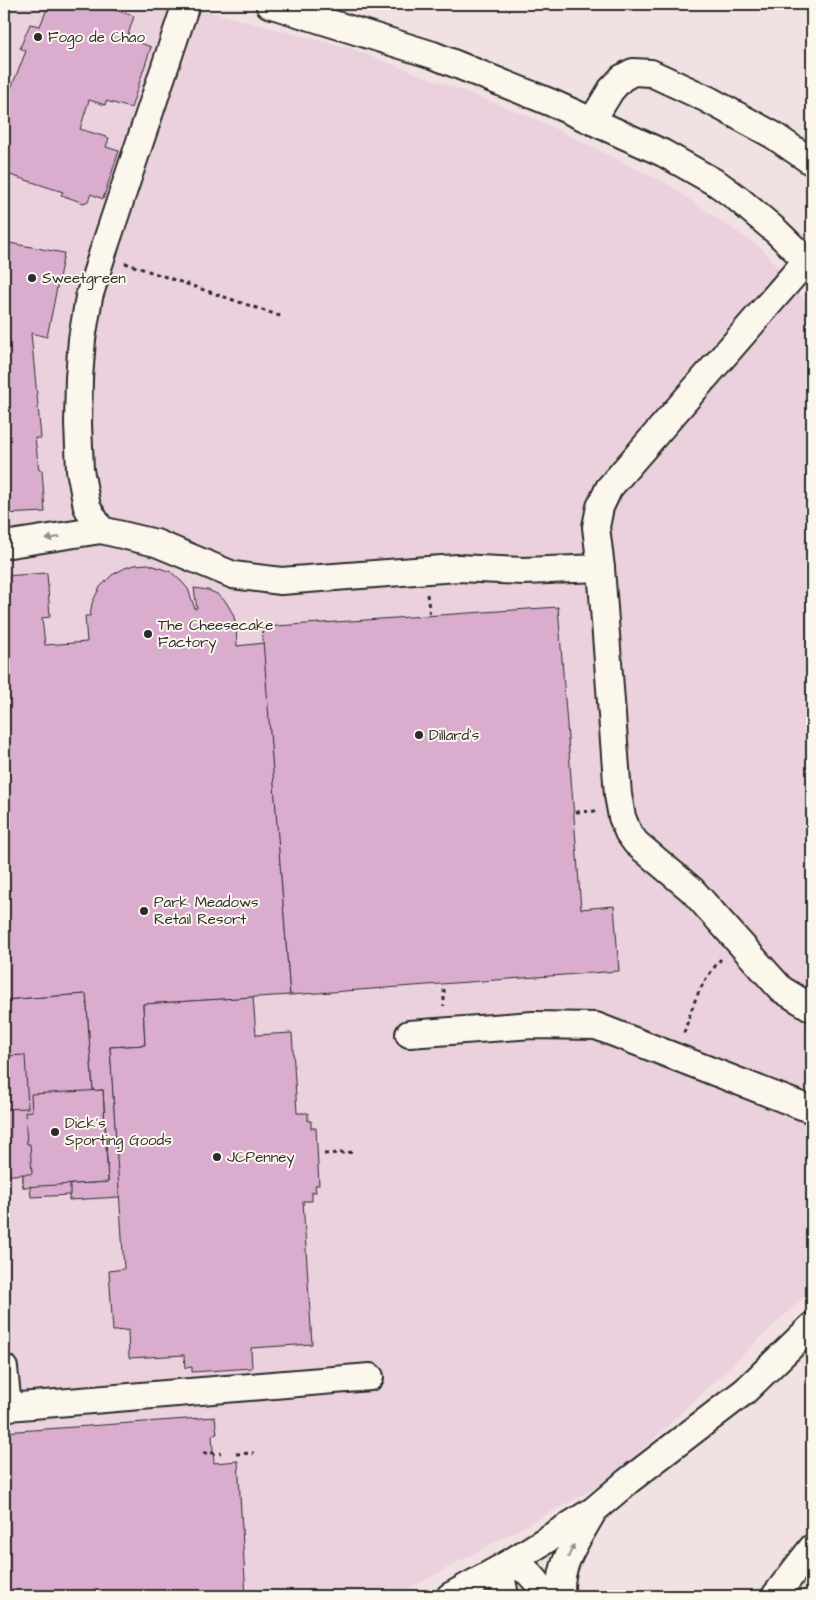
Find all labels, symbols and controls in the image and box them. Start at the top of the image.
place label: Fogo de Chao [48,27,145,49]
marker: Fogo de Chao [32,31,44,43]
place label: Sweetgreen [42,268,126,290]
marker: Sweetgreen [26,272,38,284]
one-way arrow [45,535,61,543]
place label: The Cheesecake Factory [158,615,273,654]
marker: The Cheesecake Factory [142,628,154,640]
place label: Dillard's [429,725,480,746]
marker: Dillard's [413,729,425,741]
place label: Park Meadows Retail Resort [154,892,259,930]
marker: Park Meadows Retail Resort [138,905,150,917]
place label: Dick's Sporting Goods [65,1113,172,1152]
marker: Dick's Sporting Goods [49,1126,61,1138]
place label: JCPenney [227,1147,295,1169]
marker: JCPenney [211,1151,223,1163]
one-way arrow [568,1544,576,1558]

